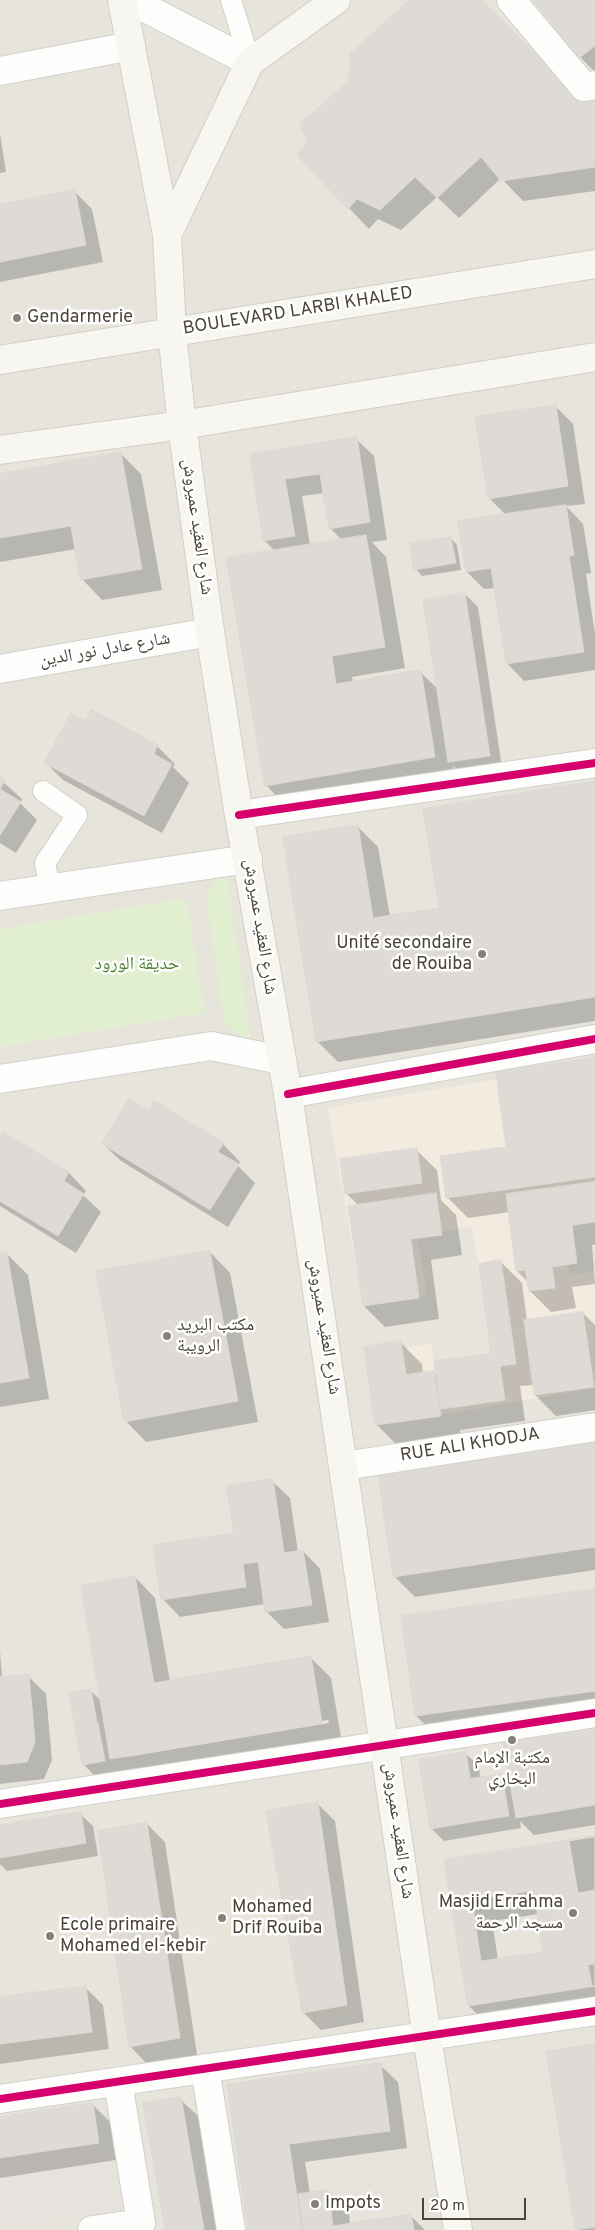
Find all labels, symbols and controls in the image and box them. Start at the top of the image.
street label: BOULEVARD LARBI KHALED [181,283,415,341]
place label: Gendarmerie [27,307,133,329]
marker: Gendarmerie [11,312,23,324]
street label: شارع العقيد عميروش [176,458,216,596]
street label: شارع عادل نور الدين [38,629,172,673]
street label: شارع العقيد عميروش [238,858,280,996]
place label: Unité secondaire de Rouiba [336,933,472,976]
marker: Unité secondaire de Rouiba [476,948,488,960]
park label: حديقة الورود [95,954,179,976]
street label: شارع العقيد عميروش [302,1258,344,1396]
place label: مكتب البريد الرويبة [177,1315,254,1358]
marker: مكتب البريد الرويبة [161,1330,173,1342]
street label: RUE ALI KHODJA [399,1424,541,1468]
marker: مكتبة الإمام البخاري [506,1734,518,1746]
place label: مكتبة الإمام البخاري [474,1748,550,1790]
street label: شارع العقيد عميروش [377,1762,417,1900]
place label: Masjid Errahma مسجد الرحمة [439,1892,563,1935]
place label: Mohamed Drif Rouiba [232,1897,322,1940]
marker: Masjid Errahma مسجد الرحمة [567,1907,579,1919]
marker: Mohamed Drif Rouiba [216,1912,228,1924]
place label: Ecole primaire Mohamed el-kebir [60,1915,206,1958]
marker: Ecole primaire Mohamed el-kebir [44,1930,56,1942]
scale bar [425,2188,529,2220]
place label: Impots [325,2193,381,2215]
text: 20 m [430,2197,465,2216]
marker: Impots [309,2198,321,2210]

